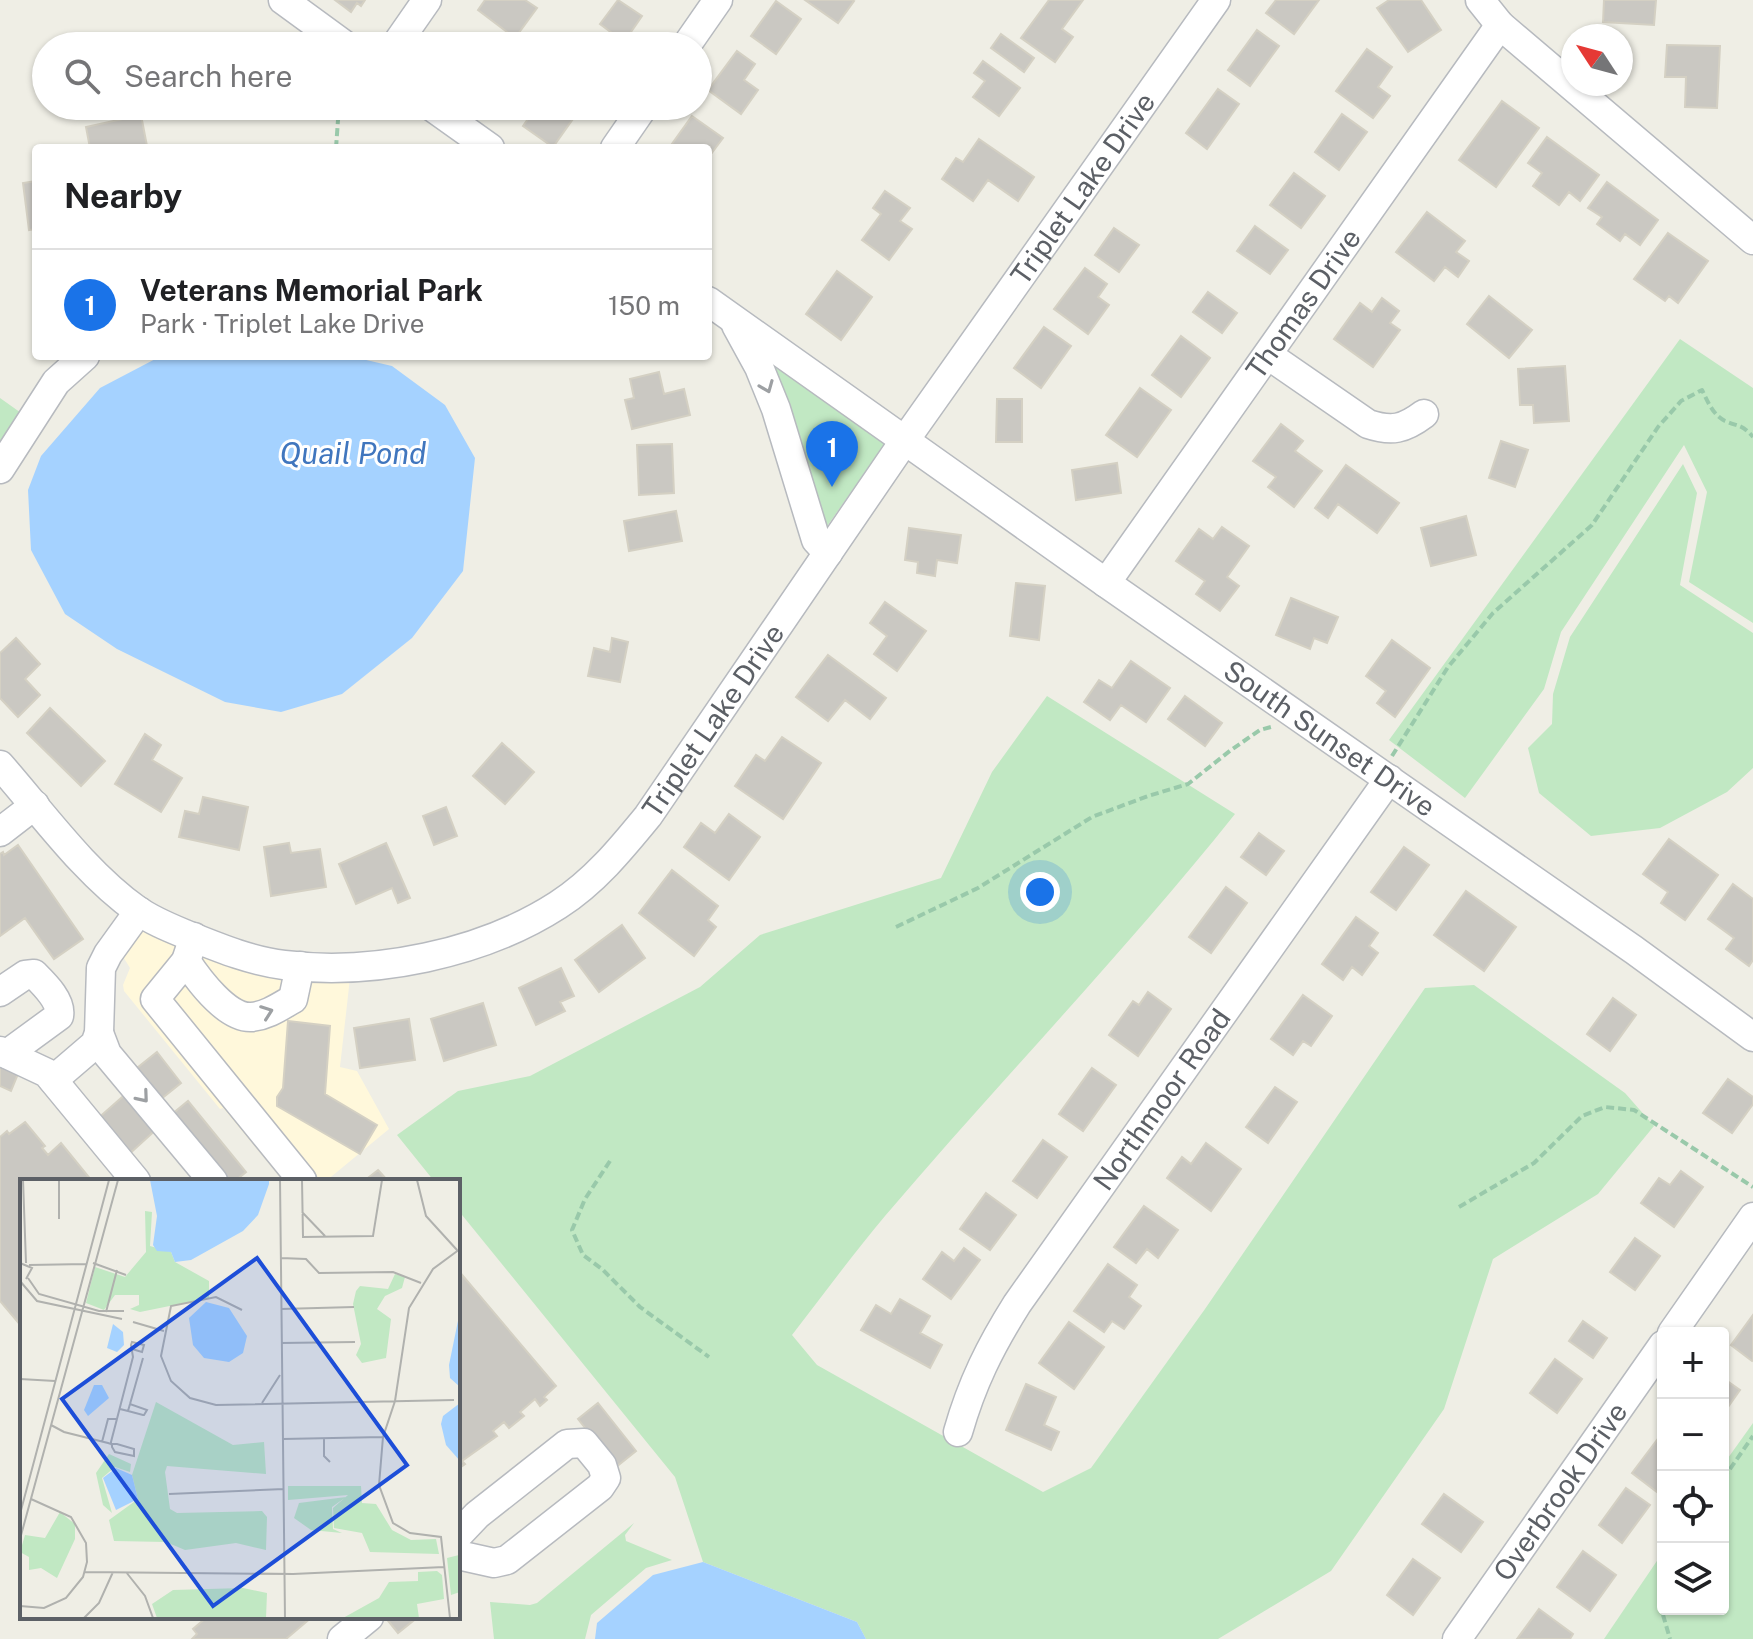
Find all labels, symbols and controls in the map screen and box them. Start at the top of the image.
north arrow [1561,24,1633,96]
search box [32,32,712,120]
icon: search [60,54,104,98]
text: Search here [124,58,292,94]
street label: Triplet Lake Drive [1003,86,1161,290]
text: Nearby [64,176,182,216]
street label: Thomas Drive [1239,222,1367,385]
text: Veterans Memorial Park [140,272,483,308]
text: 1 [84,290,96,321]
text: 150 m [608,290,680,321]
text: Park · Triplet Lake Drive [140,308,425,339]
one-way arrow [757,379,774,393]
pin: 1 [806,421,858,487]
water label: Quail Pond [280,435,426,471]
street label: Triplet Lake Drive [635,617,790,823]
street label: South Sunset Drive [1218,653,1442,823]
your location [1020,872,1060,912]
street label: Northmoor Road [1086,1002,1237,1196]
one-way arrow [259,1005,273,1021]
one-way arrow [133,1088,148,1102]
inset map [20,1179,460,1619]
map controls [1657,1327,1729,1615]
button: + [1657,1327,1729,1399]
street label: Overbrook Drive [1486,1396,1634,1587]
button: − [1657,1399,1729,1471]
button: locate [1657,1471,1729,1543]
button: layers [1657,1543,1729,1615]

